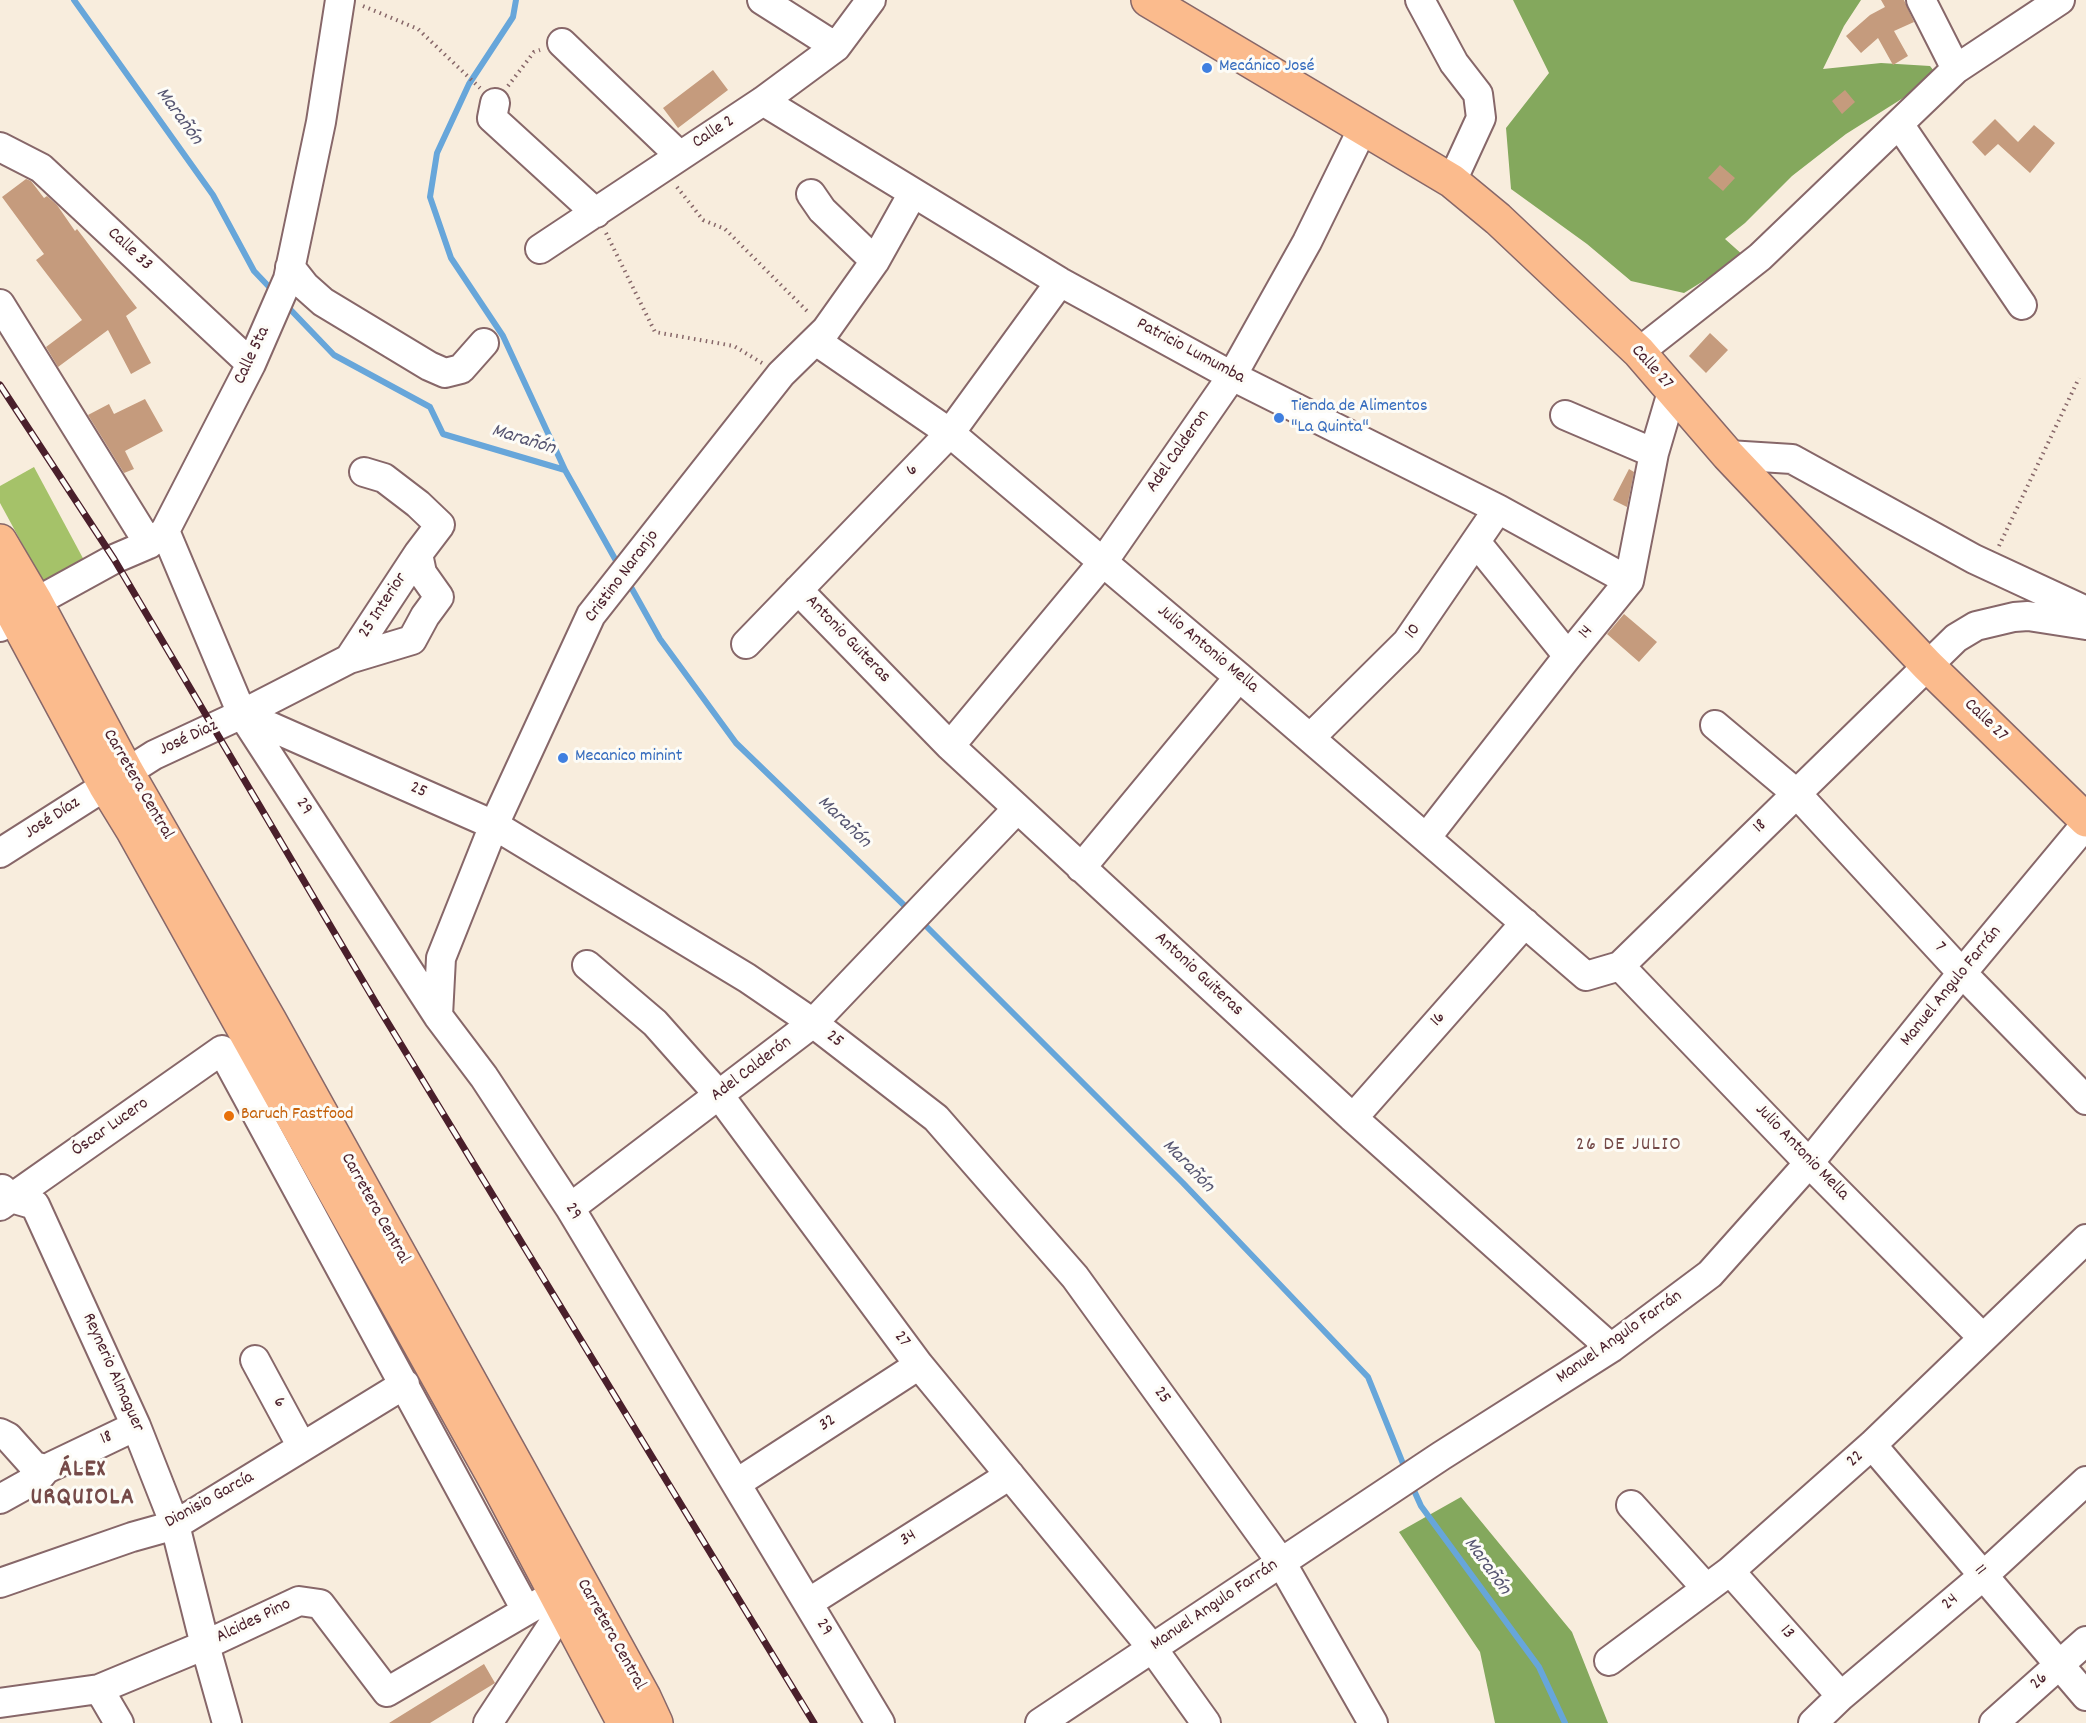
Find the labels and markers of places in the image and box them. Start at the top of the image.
place label: Mecánico José [1219,57,1315,79]
marker: Mecánico José [1200,61,1214,75]
place label: Tienda de Alimentos "La Quinta" [1291,397,1427,440]
marker: Tienda de Alimentos "La Quinta" [1272,411,1286,425]
place label: Mecanico minint [575,747,682,769]
marker: Mecanico minint [556,751,570,765]
place label: Baruch Fastfood [241,1105,353,1127]
marker: Baruch Fastfood [222,1109,236,1123]

